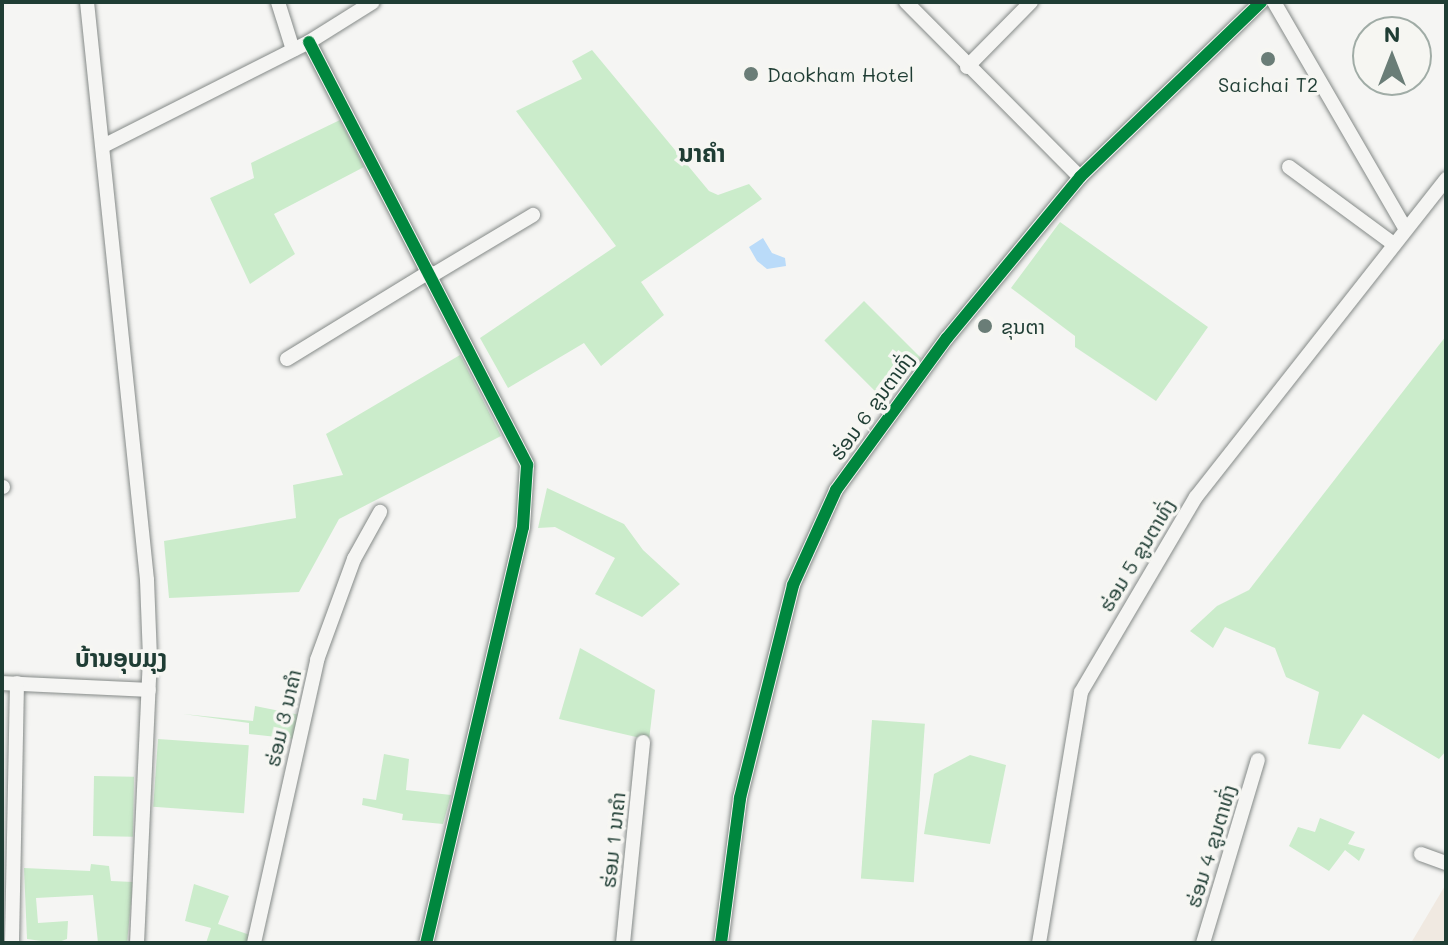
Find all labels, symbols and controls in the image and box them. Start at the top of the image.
north arrow [1352,16,1432,96]
text: N [1384,19,1400,48]
marker: Saichai T2 [1259,50,1277,68]
place label: Daokham Hotel [767,62,914,86]
marker: Daokham Hotel [742,65,760,83]
place label: Saichai T2 [1218,72,1318,96]
district label: ນາຄຳ [679,139,725,167]
place label: ຂຸນຕາ [1001,314,1045,338]
marker: ຂຸນຕາ [976,317,994,335]
street label: ຮ່ອມ 6 ຂູນຕາທົ່ງ [825,347,919,465]
street label: ຮ່ອມ 5 ຂູນຕາທົ່ງ [1094,494,1180,616]
district label: ບ້ານອຸບມຸງ [75,644,167,672]
street label: ຮ່ອມ 3 ນາຄຳ [260,667,306,769]
street label: ຮ່ອມ 4 ຂູນຕາທົ່ງ [1181,782,1241,910]
street label: ຮ່ອມ 1 ນາຄຳ [596,791,630,889]

